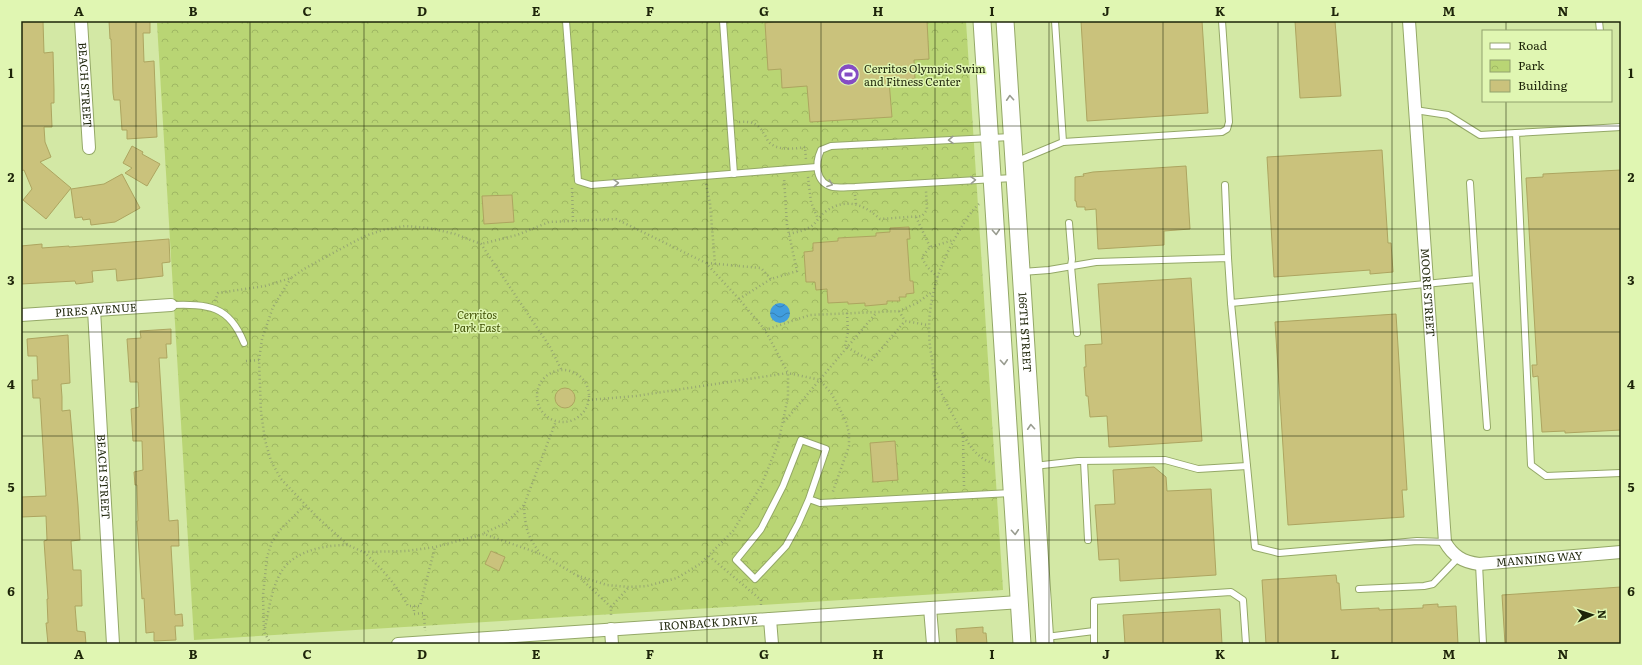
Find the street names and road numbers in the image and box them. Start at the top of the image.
street label: BEACH STREET [75,42,97,128]
street label: MOORE STREET [1418,247,1440,337]
street label: 166TH STREET [1015,292,1037,373]
street label: PIRES AVENUE [54,298,137,320]
street label: BEACH STREET [94,433,115,520]
street label: MANNING WAY [1495,546,1583,570]
street label: IRONBACK DRIVE [658,611,758,633]

